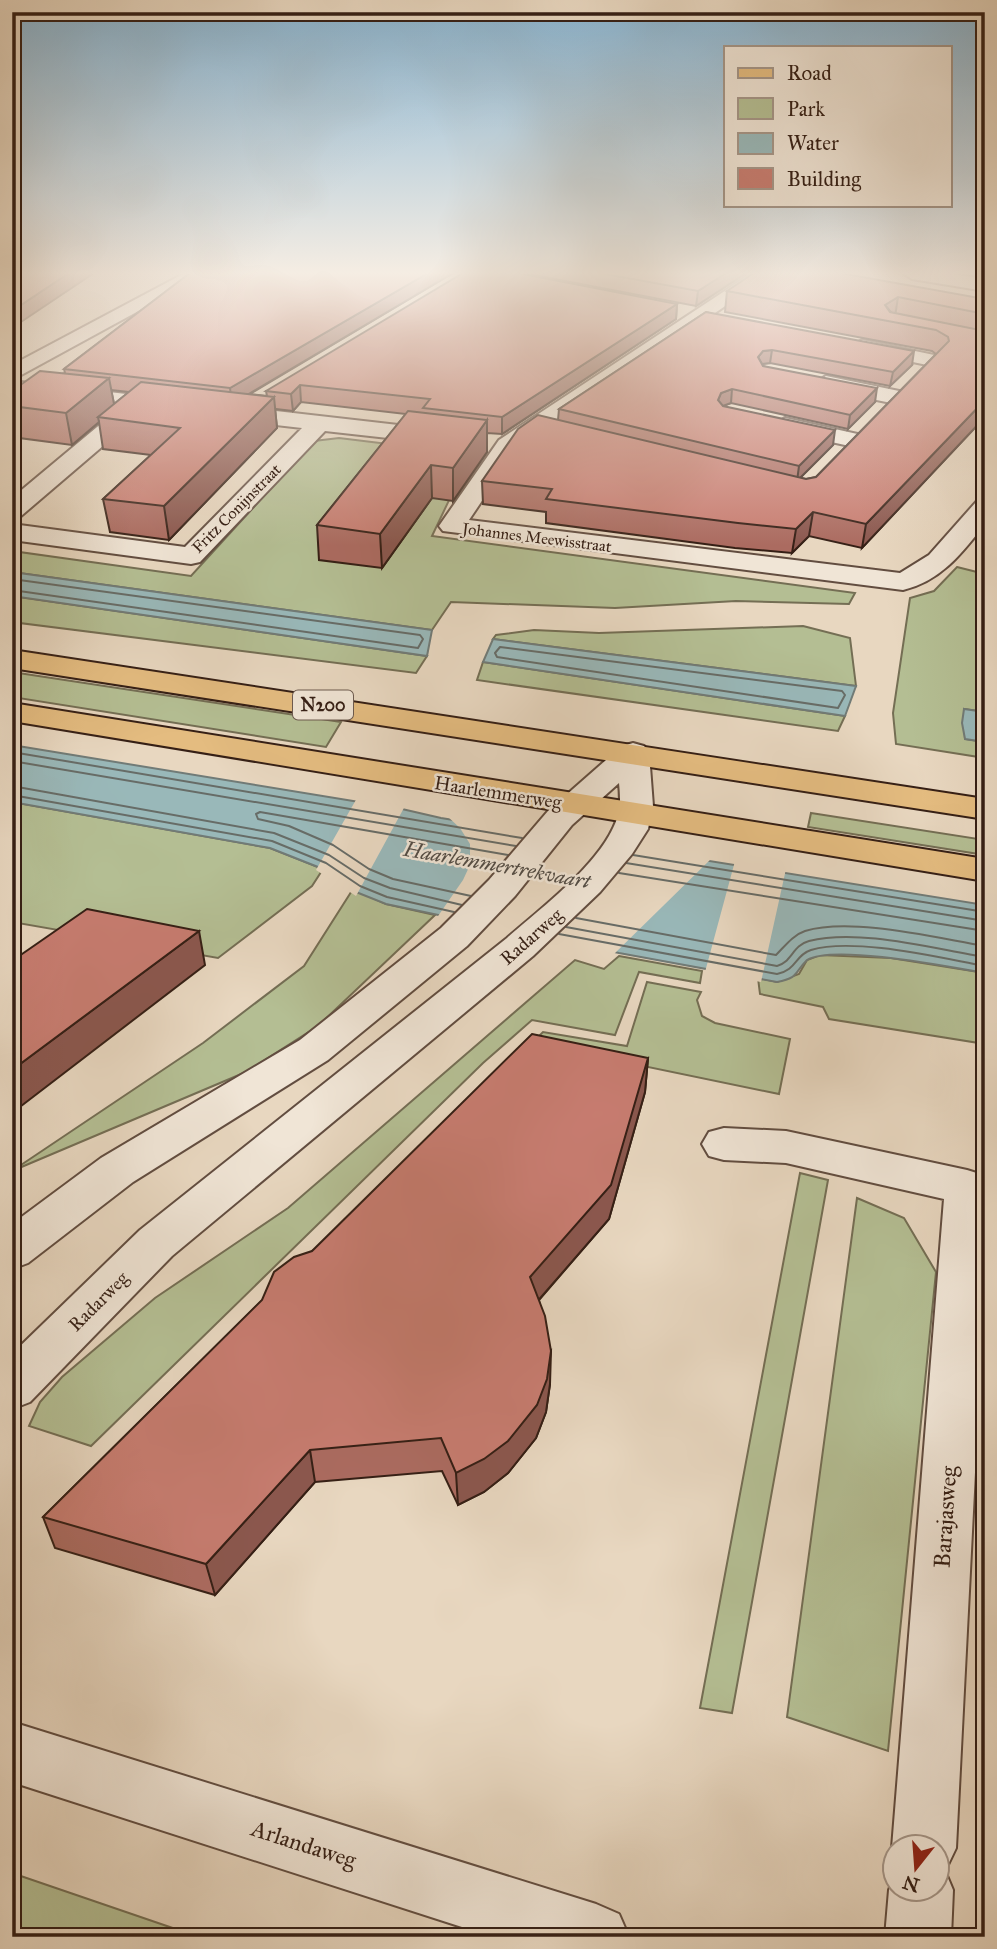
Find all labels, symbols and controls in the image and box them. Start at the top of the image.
legend [724,46,951,206]
text: Road [787,60,832,86]
text: Park [787,96,825,122]
text: Water [787,130,839,156]
text: Building [787,166,861,192]
street label: Fritz Conijnstraat [188,460,285,557]
street label: Johannes Meewisstraat [459,519,613,557]
road number: N200 [293,690,353,720]
street label: Haarlemmerweg [432,771,563,815]
water label: Haarlemmertrekvaart [401,836,594,894]
street label: Radarweg [495,903,568,971]
street label: Radarweg [64,1267,134,1337]
street label: Barajasweg [927,1465,964,1569]
street label: Arlandaweg [247,1814,360,1875]
north arrow [881,1834,951,1904]
text: N [900,1870,922,1897]

